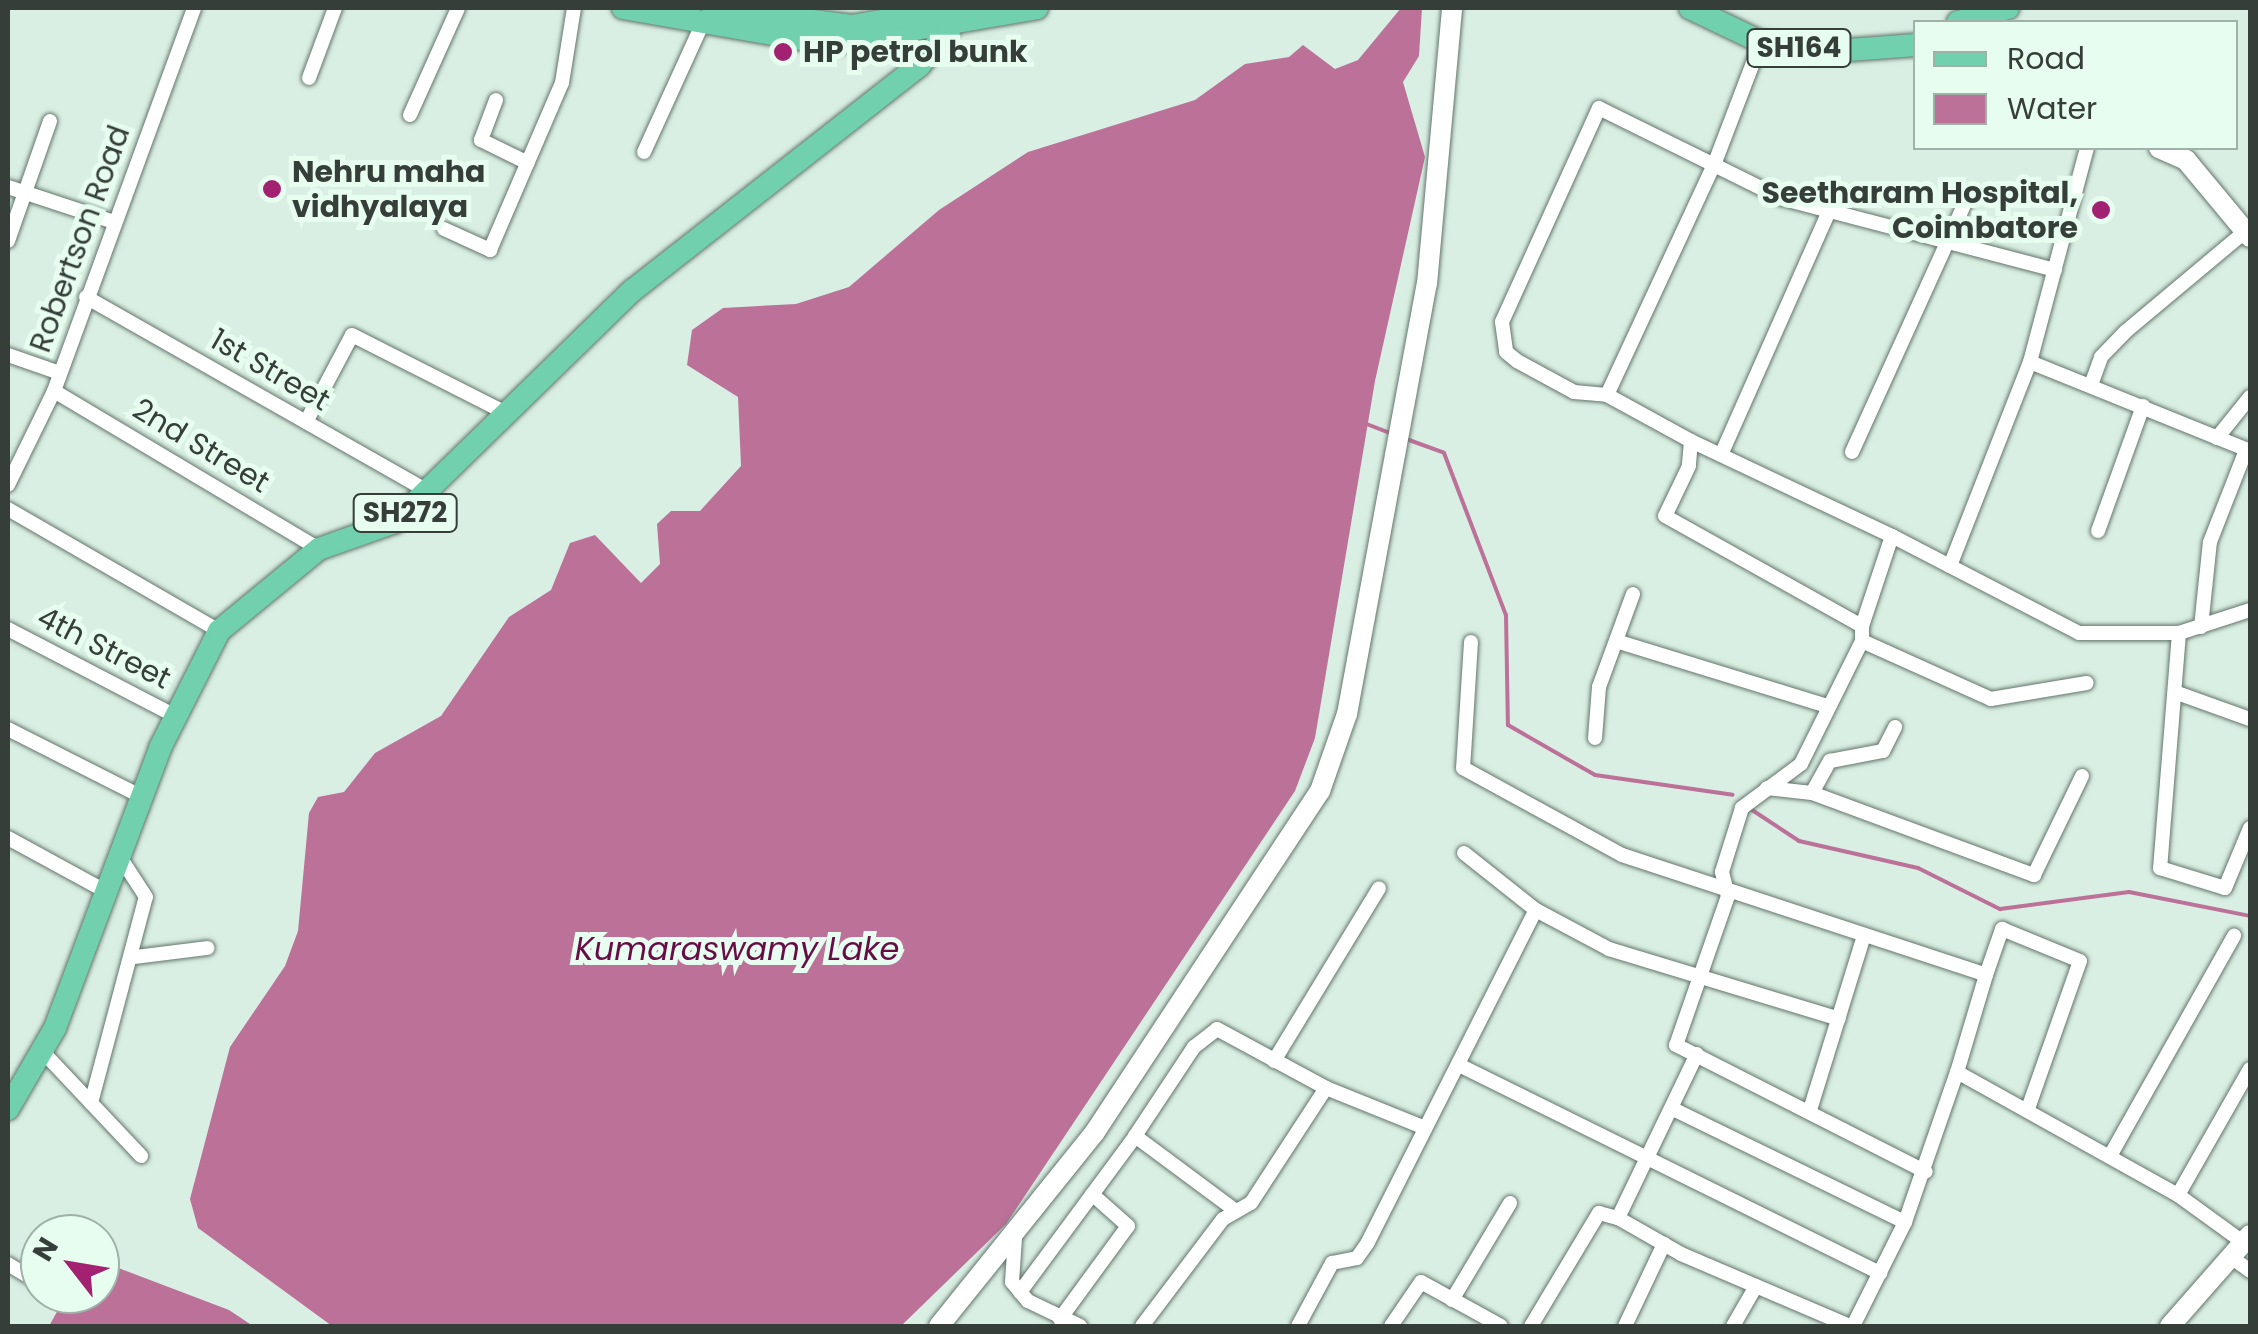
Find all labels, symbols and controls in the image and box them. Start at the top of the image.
legend [1913,20,2238,150]
road number: SH164 [1744,25,1854,71]
place label: HP petrol bunk [803,34,1028,70]
text: Road [2007,37,2085,80]
marker: HP petrol bunk [772,41,794,63]
text: Water [2007,87,2097,130]
street label: Robertson Road [22,121,138,357]
place label: Nehru maha vidhyalaya [292,154,485,224]
place label: Seetharam Hospital, Coimbatore [1761,175,2078,246]
marker: Nehru maha vidhyalaya [261,178,283,200]
marker: Seetharam Hospital, Coimbatore [2088,197,2114,223]
street label: 1st Street [204,321,336,419]
street label: 2nd Street [126,391,276,501]
road number: SH272 [352,490,458,536]
street label: 4th Street [31,599,177,697]
water label: Kumaraswamy Lake [575,930,899,968]
north arrow [20,1214,120,1314]
text: N [23,1230,68,1268]

